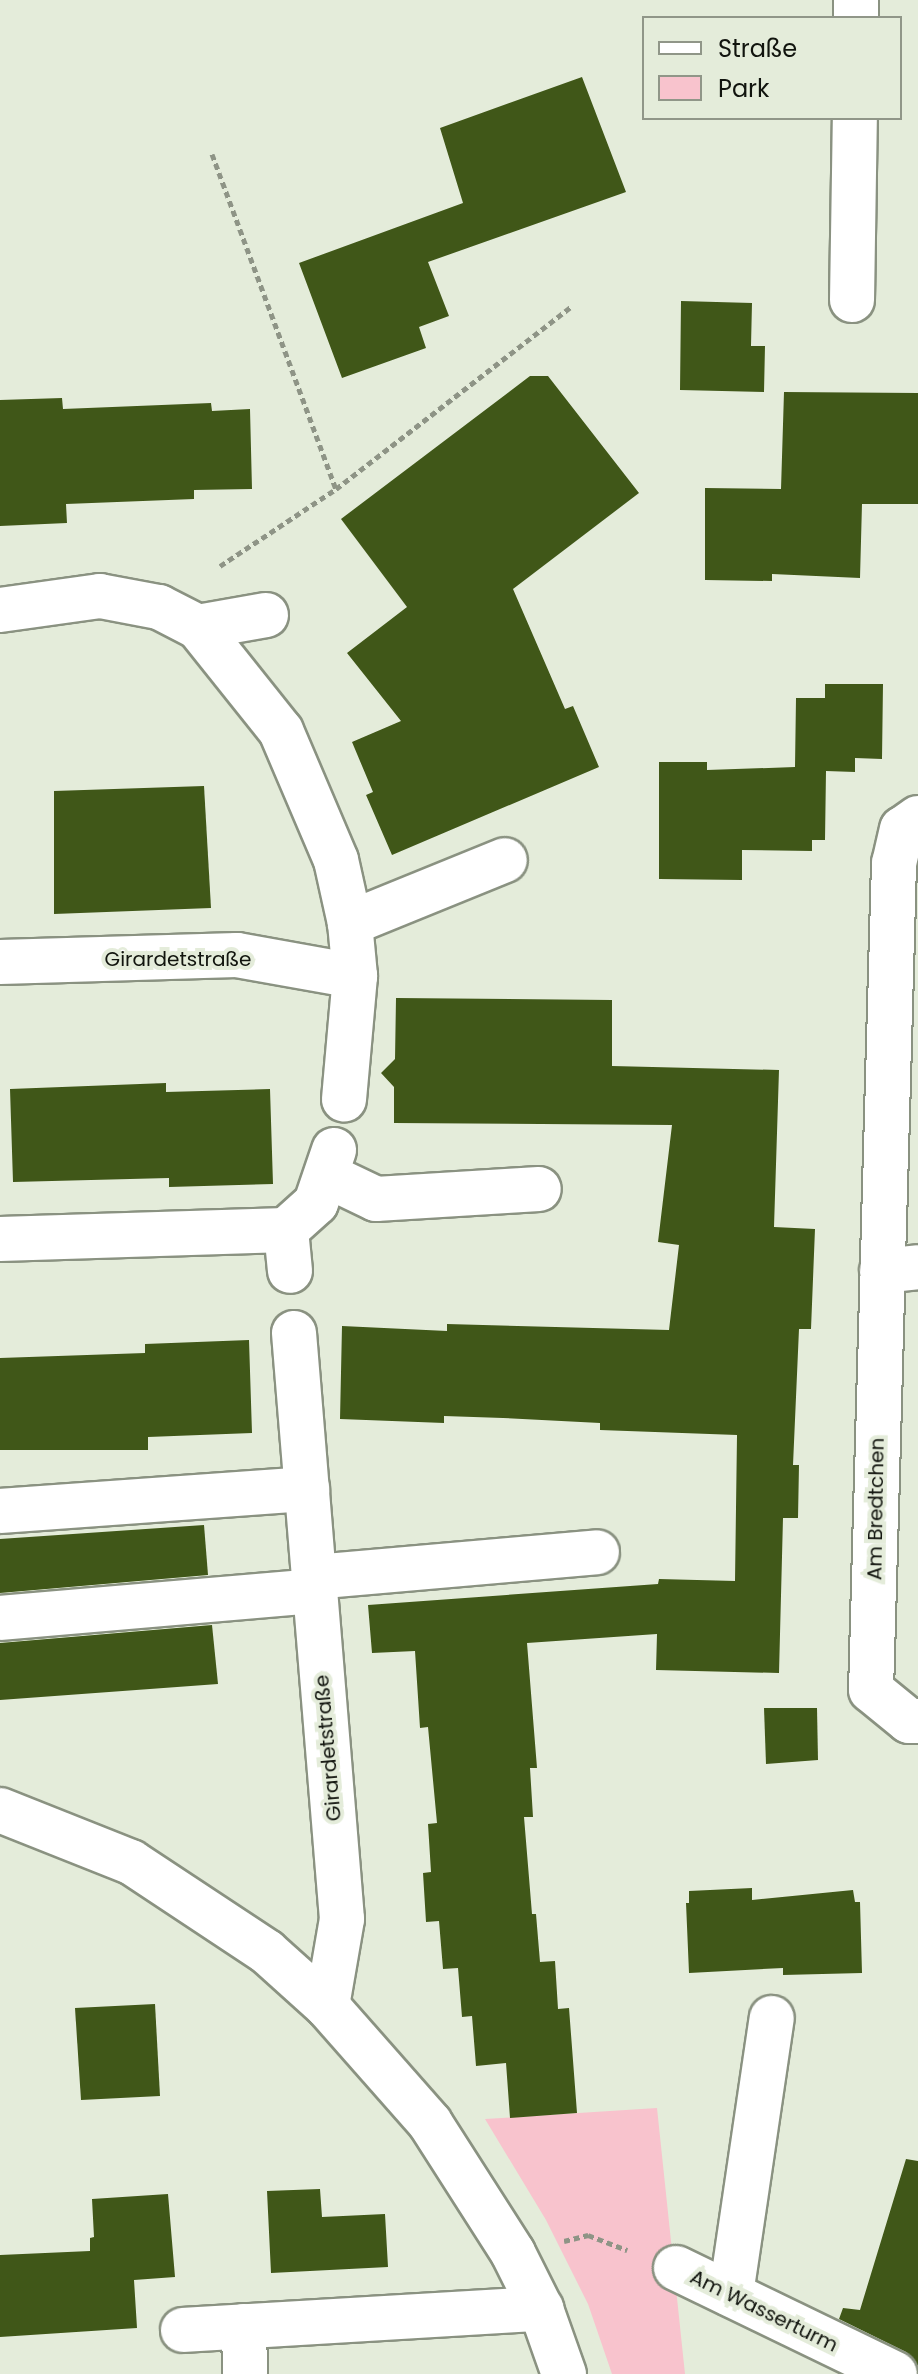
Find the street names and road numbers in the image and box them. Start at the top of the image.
street label: Girardetstraße [105,947,251,971]
street label: Am Bredtchen [863,1438,889,1580]
street label: Girardetstraße [310,1674,346,1822]
street label: Am Wasserturm [686,2265,842,2357]

